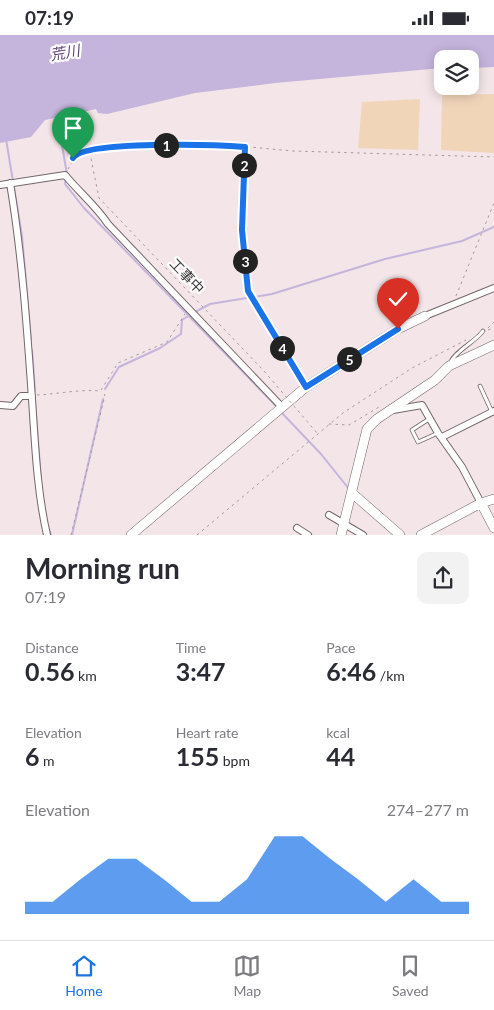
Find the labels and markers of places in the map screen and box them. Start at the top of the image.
pin [52,107,94,158]
pin: 1 [154,133,178,157]
pin: 2 [232,153,256,177]
pin: 3 [232,249,258,273]
pin [377,278,419,329]
pin: 4 [270,335,294,361]
pin: 5 [336,347,362,371]

